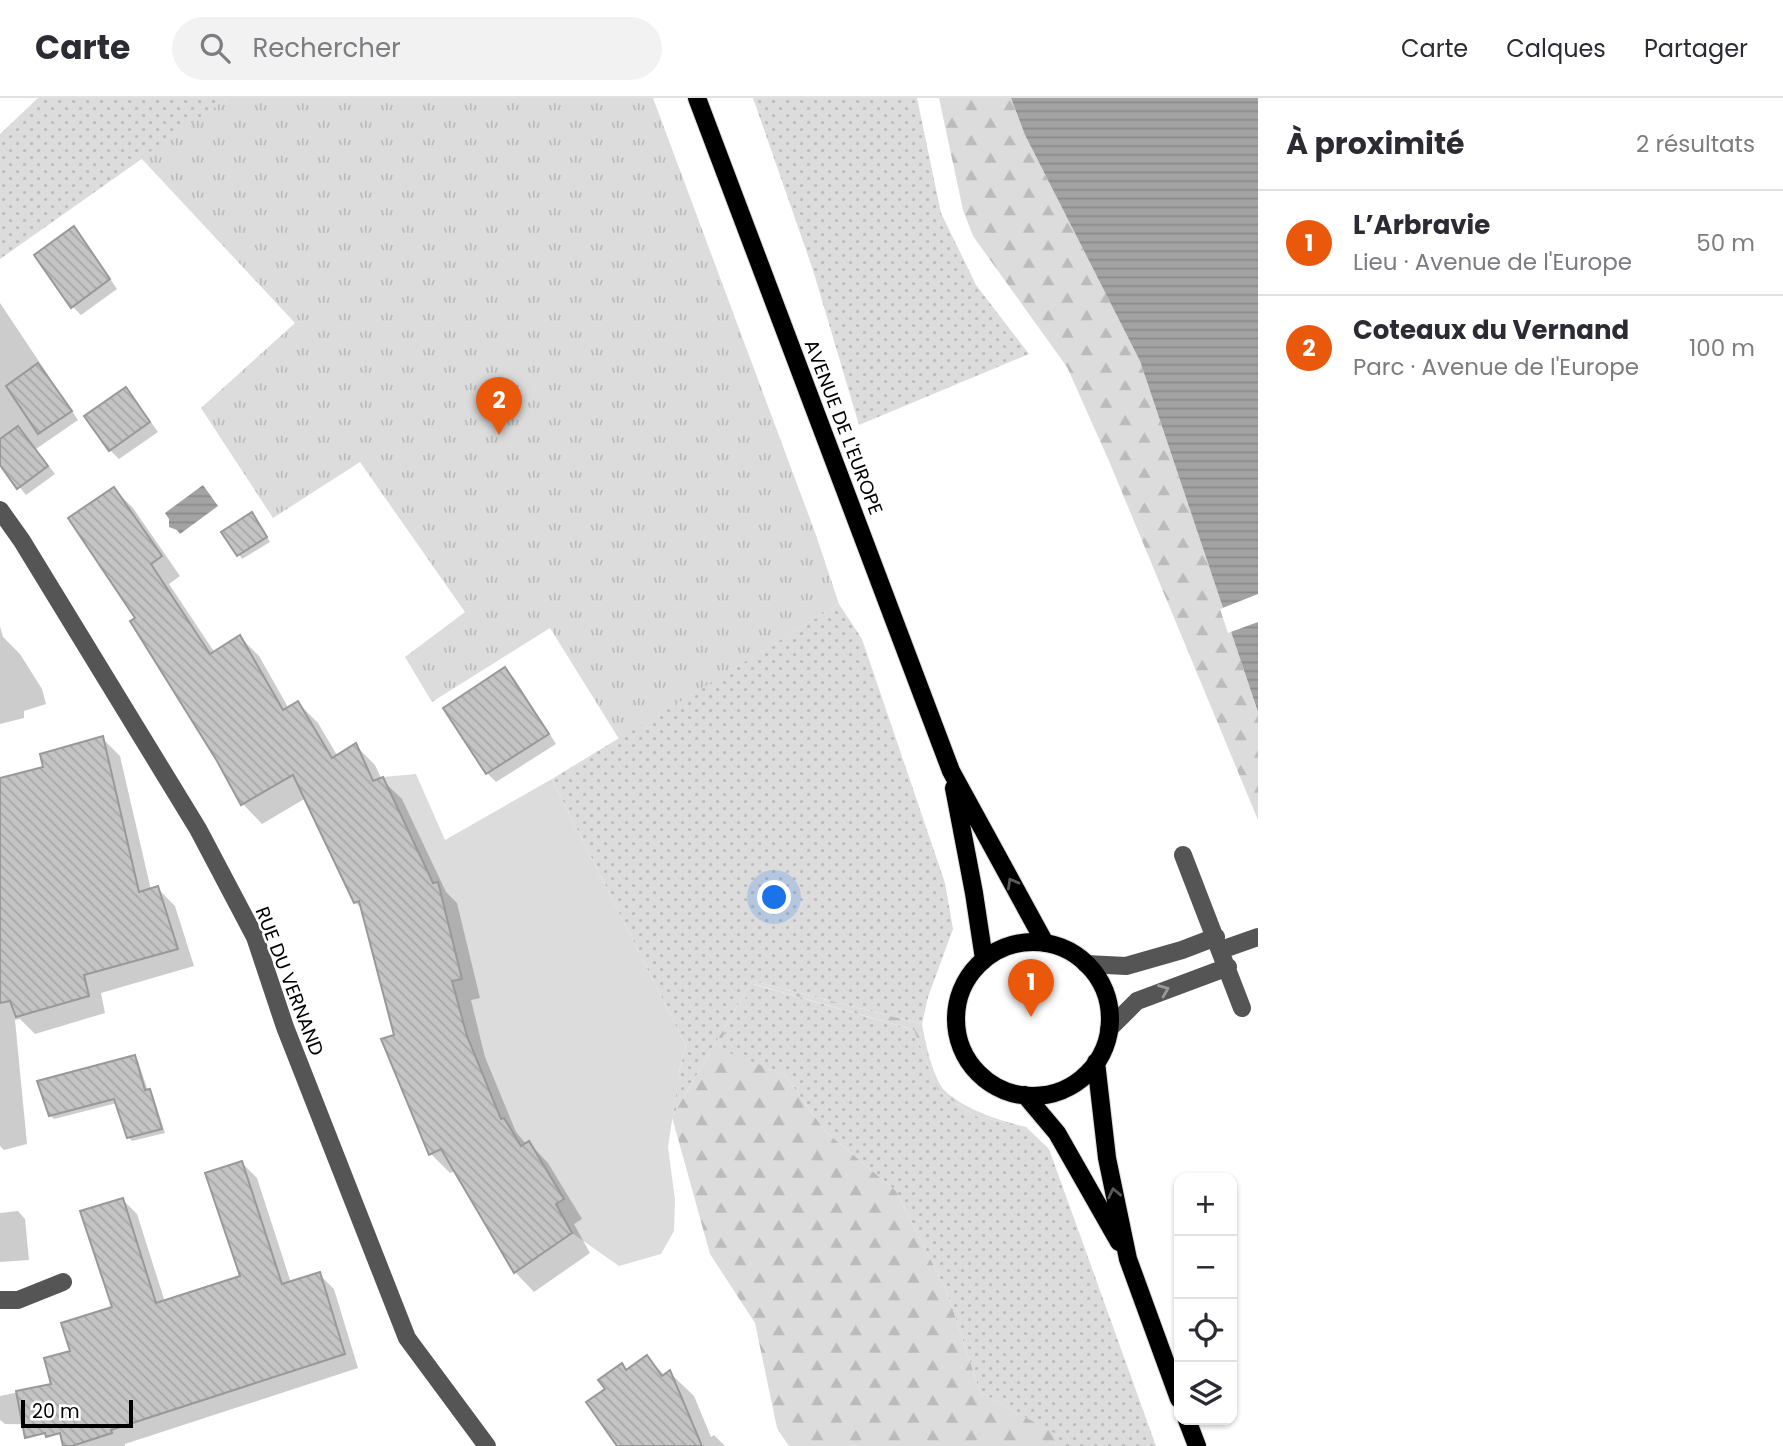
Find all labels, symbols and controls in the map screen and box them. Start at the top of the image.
search box [172,17,662,80]
text: Carte [35,24,130,71]
icon: search [196,29,234,67]
text: Rechercher [252,30,401,66]
text: Carte [1401,32,1468,65]
text: Calques [1506,32,1606,65]
text: Partager [1644,32,1748,65]
text: À proximité [1286,122,1465,165]
text: 2 résultats [1636,128,1755,160]
text: L’Arbravie [1353,207,1490,243]
text: 1 [1305,227,1313,259]
text: 50 m [1696,227,1755,259]
text: Lieu · Avenue de l'Europe [1353,246,1632,278]
text: Coteaux du Vernand [1353,312,1629,348]
text: 2 [1302,332,1316,364]
text: 100 m [1689,332,1755,364]
street label: AVENUE DE L'EUROPE [798,336,889,519]
text: Parc · Avenue de l'Europe [1353,351,1639,383]
pin: 2 [476,377,522,435]
one-way arrow [1007,878,1020,890]
your location [757,880,791,914]
street label: RUE DU VERNAND [249,903,330,1060]
pin: 1 [1008,959,1054,1017]
one-way arrow [1157,985,1169,999]
map controls [1174,1173,1237,1425]
button: + [1174,1173,1237,1236]
one-way arrow [1108,1187,1123,1199]
button: − [1174,1236,1237,1299]
button: locate [1174,1299,1237,1362]
button: layers [1174,1362,1237,1425]
scale bar [21,1397,133,1429]
text: 20 m [32,1398,80,1425]

